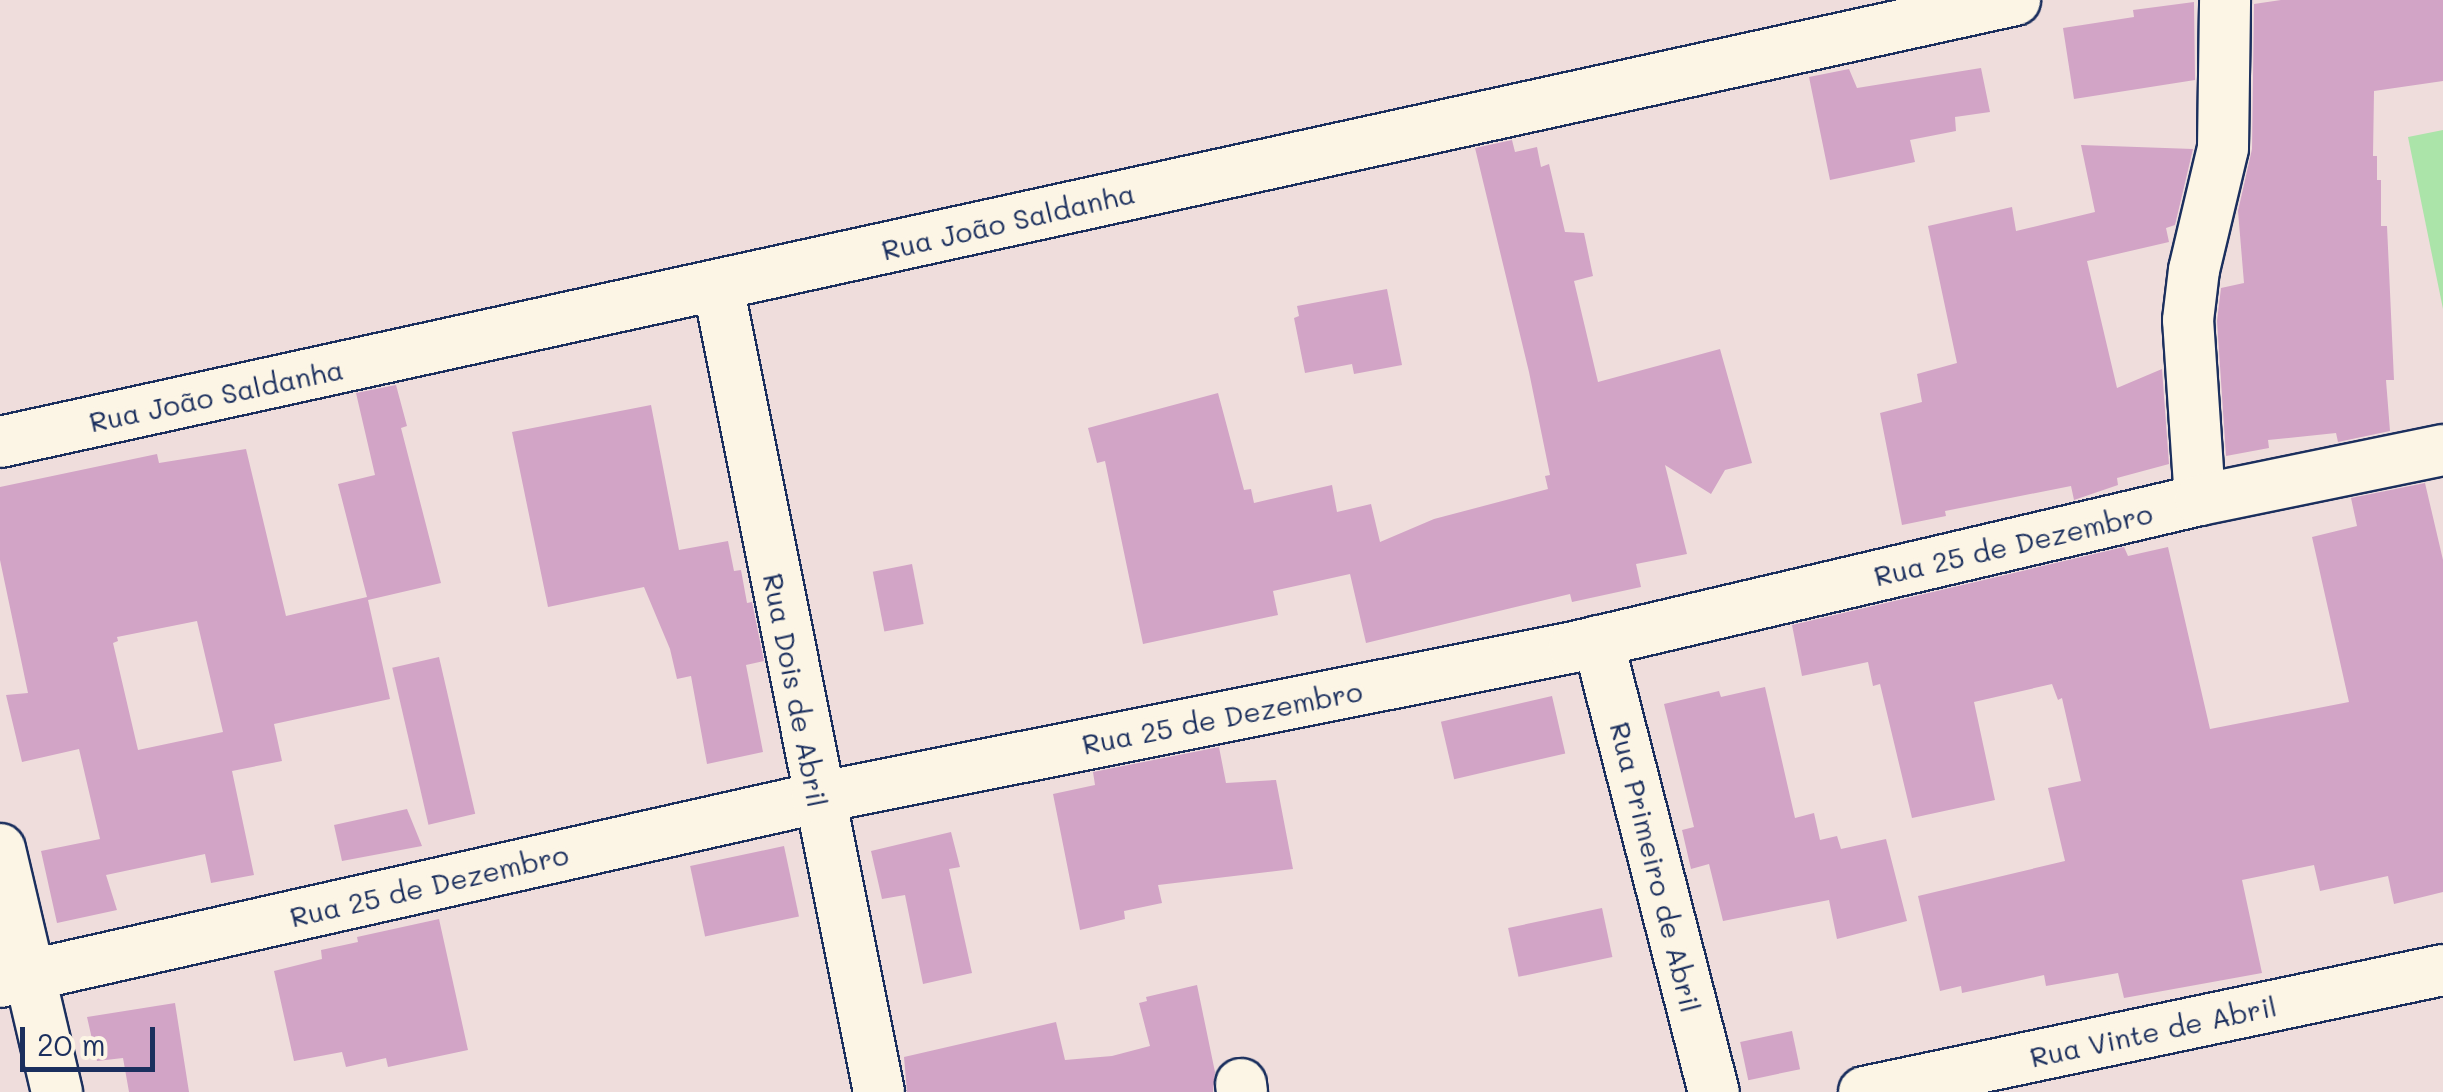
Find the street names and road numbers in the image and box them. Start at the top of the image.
street label: Rua João Saldanha [878,176,1138,266]
street label: Rua João Saldanha [86,352,346,438]
street label: Rua 25 de Dezembro [1870,496,2156,592]
street label: Rua Dois de Abril [757,570,835,810]
street label: Rua 25 de Dezembro [1079,673,1365,761]
street label: Rua Primeiro de Abril [1604,718,1708,1016]
street label: Rua 25 de Dezembro [286,837,572,933]
street label: Rua Vinte de Abril [2027,988,2279,1074]

